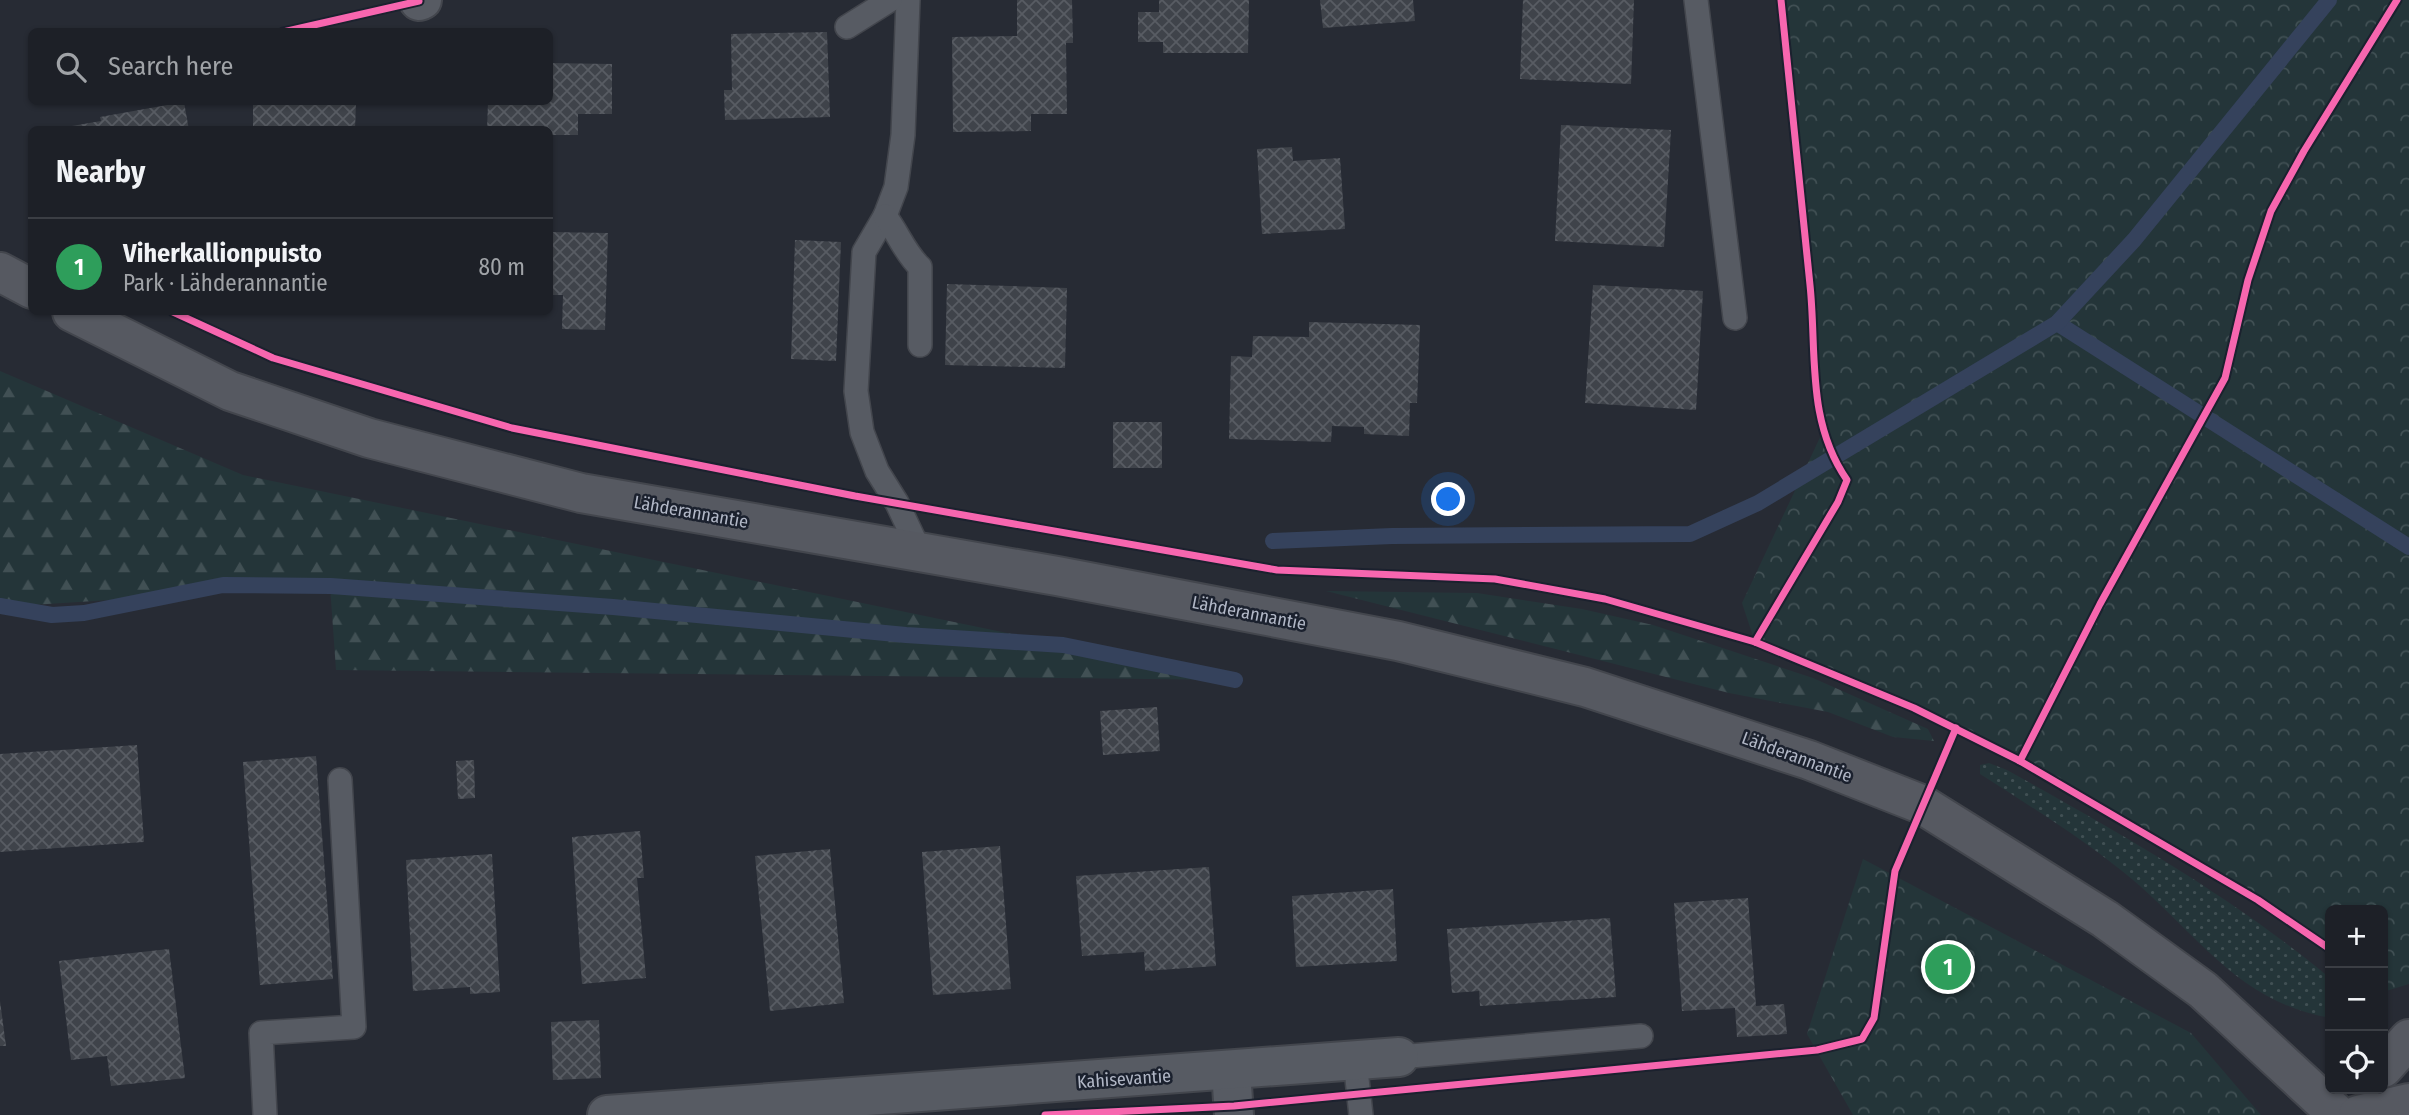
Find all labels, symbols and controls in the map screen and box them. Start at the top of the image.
search box [28,28,553,105]
icon: search [52,48,90,86]
text: Search here [108,51,233,82]
text: Nearby [56,154,145,190]
text: Viherkallionpuisto [123,238,322,269]
text: 1 [74,253,84,281]
text: 80 m [478,253,525,281]
text: Park · Lähderannantie [123,269,328,297]
your location [1431,482,1465,516]
street label: Lähderannantie [632,491,750,533]
street label: Lähderannantie [1190,591,1308,635]
street label: Lähderannantie [1739,727,1855,787]
map controls [2325,905,2388,1094]
button: + [2325,905,2388,968]
pin: 1 [1925,941,1971,993]
button: − [2325,968,2388,1031]
button: locate [2325,1031,2388,1094]
street label: Kahisevantie [1076,1065,1172,1093]

